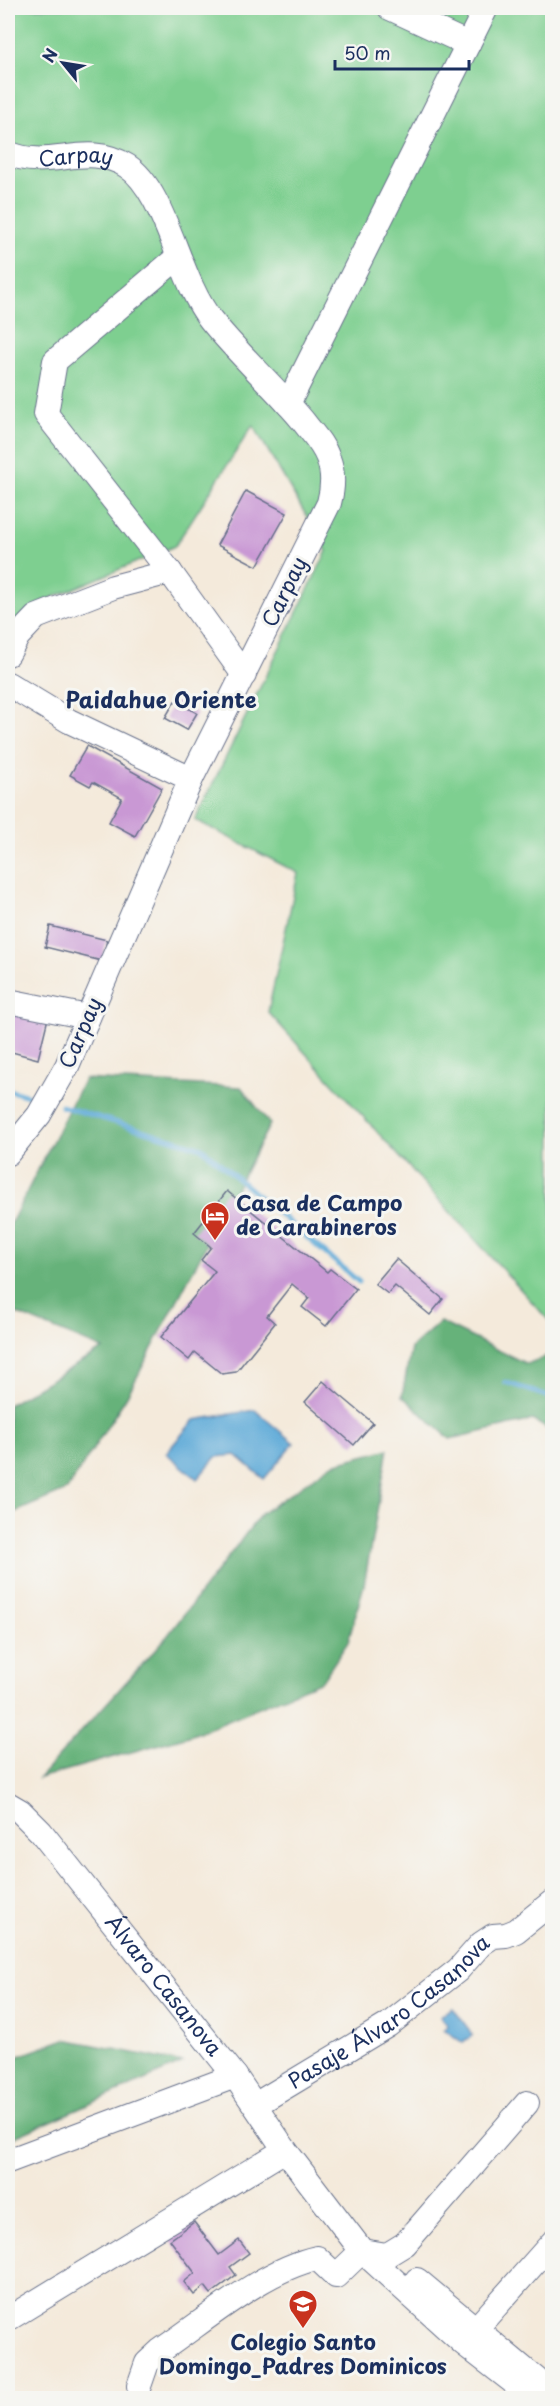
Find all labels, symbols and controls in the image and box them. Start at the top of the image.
north arrow [33,33,93,93]
scale bar [335,33,468,71]
text: 50 m [344,39,391,66]
text: N [36,44,63,66]
street label: Carpay [37,137,118,174]
street label: Carpay [252,550,314,632]
district label: Paidahue Oriente [65,682,257,715]
street label: Carpay [49,991,109,1073]
place label: Casa de Campo de Carabineros [236,1186,402,1242]
hotel icon: Casa de Campo de Carabineros [199,1200,231,1242]
street label: Álvaro Casanova [98,1907,231,2062]
street label: Pasaje Álvaro Casanova [281,1925,495,2096]
school or university icon: Colegio Santo Domingo_Padres Dominicos [287,2288,319,2330]
place label: Colegio Santo Domingo_Padres Dominicos [159,2325,447,2381]

